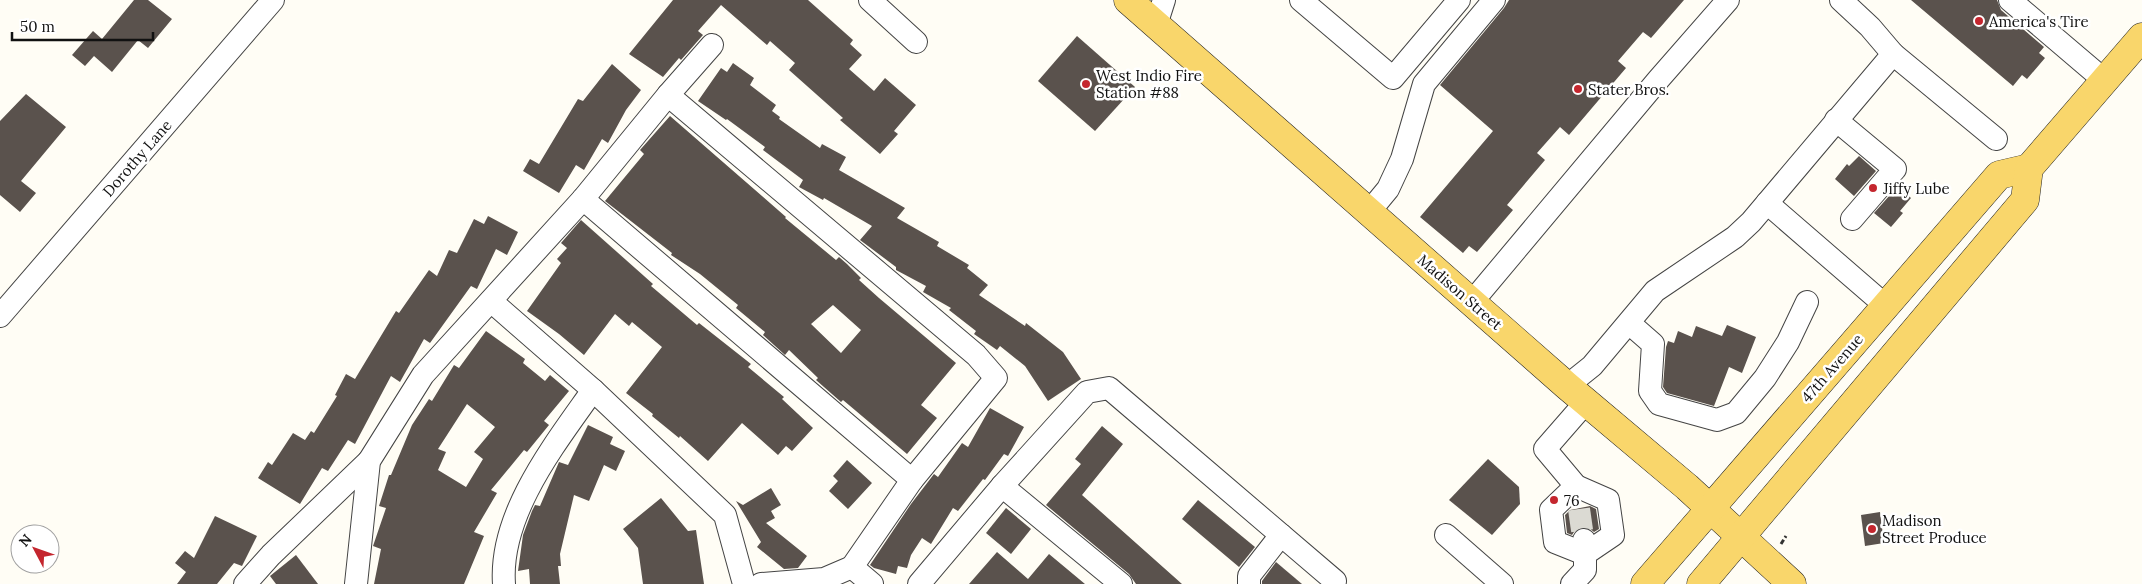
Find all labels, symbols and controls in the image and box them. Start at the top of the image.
scale bar [12,10,154,42]
place label: America's Tire [1988,12,2089,31]
marker: America's Tire [1973,15,1985,27]
text: 50 m [20,17,55,36]
place label: West Indio Fire Station #88 [1096,66,1202,102]
marker: West Indio Fire Station #88 [1080,78,1092,90]
place label: Stater Bros. [1588,80,1669,99]
marker: Stater Bros. [1572,83,1584,95]
street label: Dorothy Lane [98,116,176,200]
place label: Jiffy Lube [1882,179,1950,198]
marker: Jiffy Lube [1867,182,1879,194]
street label: Madison Street [1414,250,1506,334]
street label: 47th Avenue [1797,330,1867,406]
place label: 76 [1564,491,1580,510]
marker: 76 [1548,494,1560,506]
place label: Madison Street Produce [1882,511,1987,547]
marker: Madison Street Produce [1866,523,1878,535]
north arrow [10,524,60,574]
text: N [15,530,36,550]

